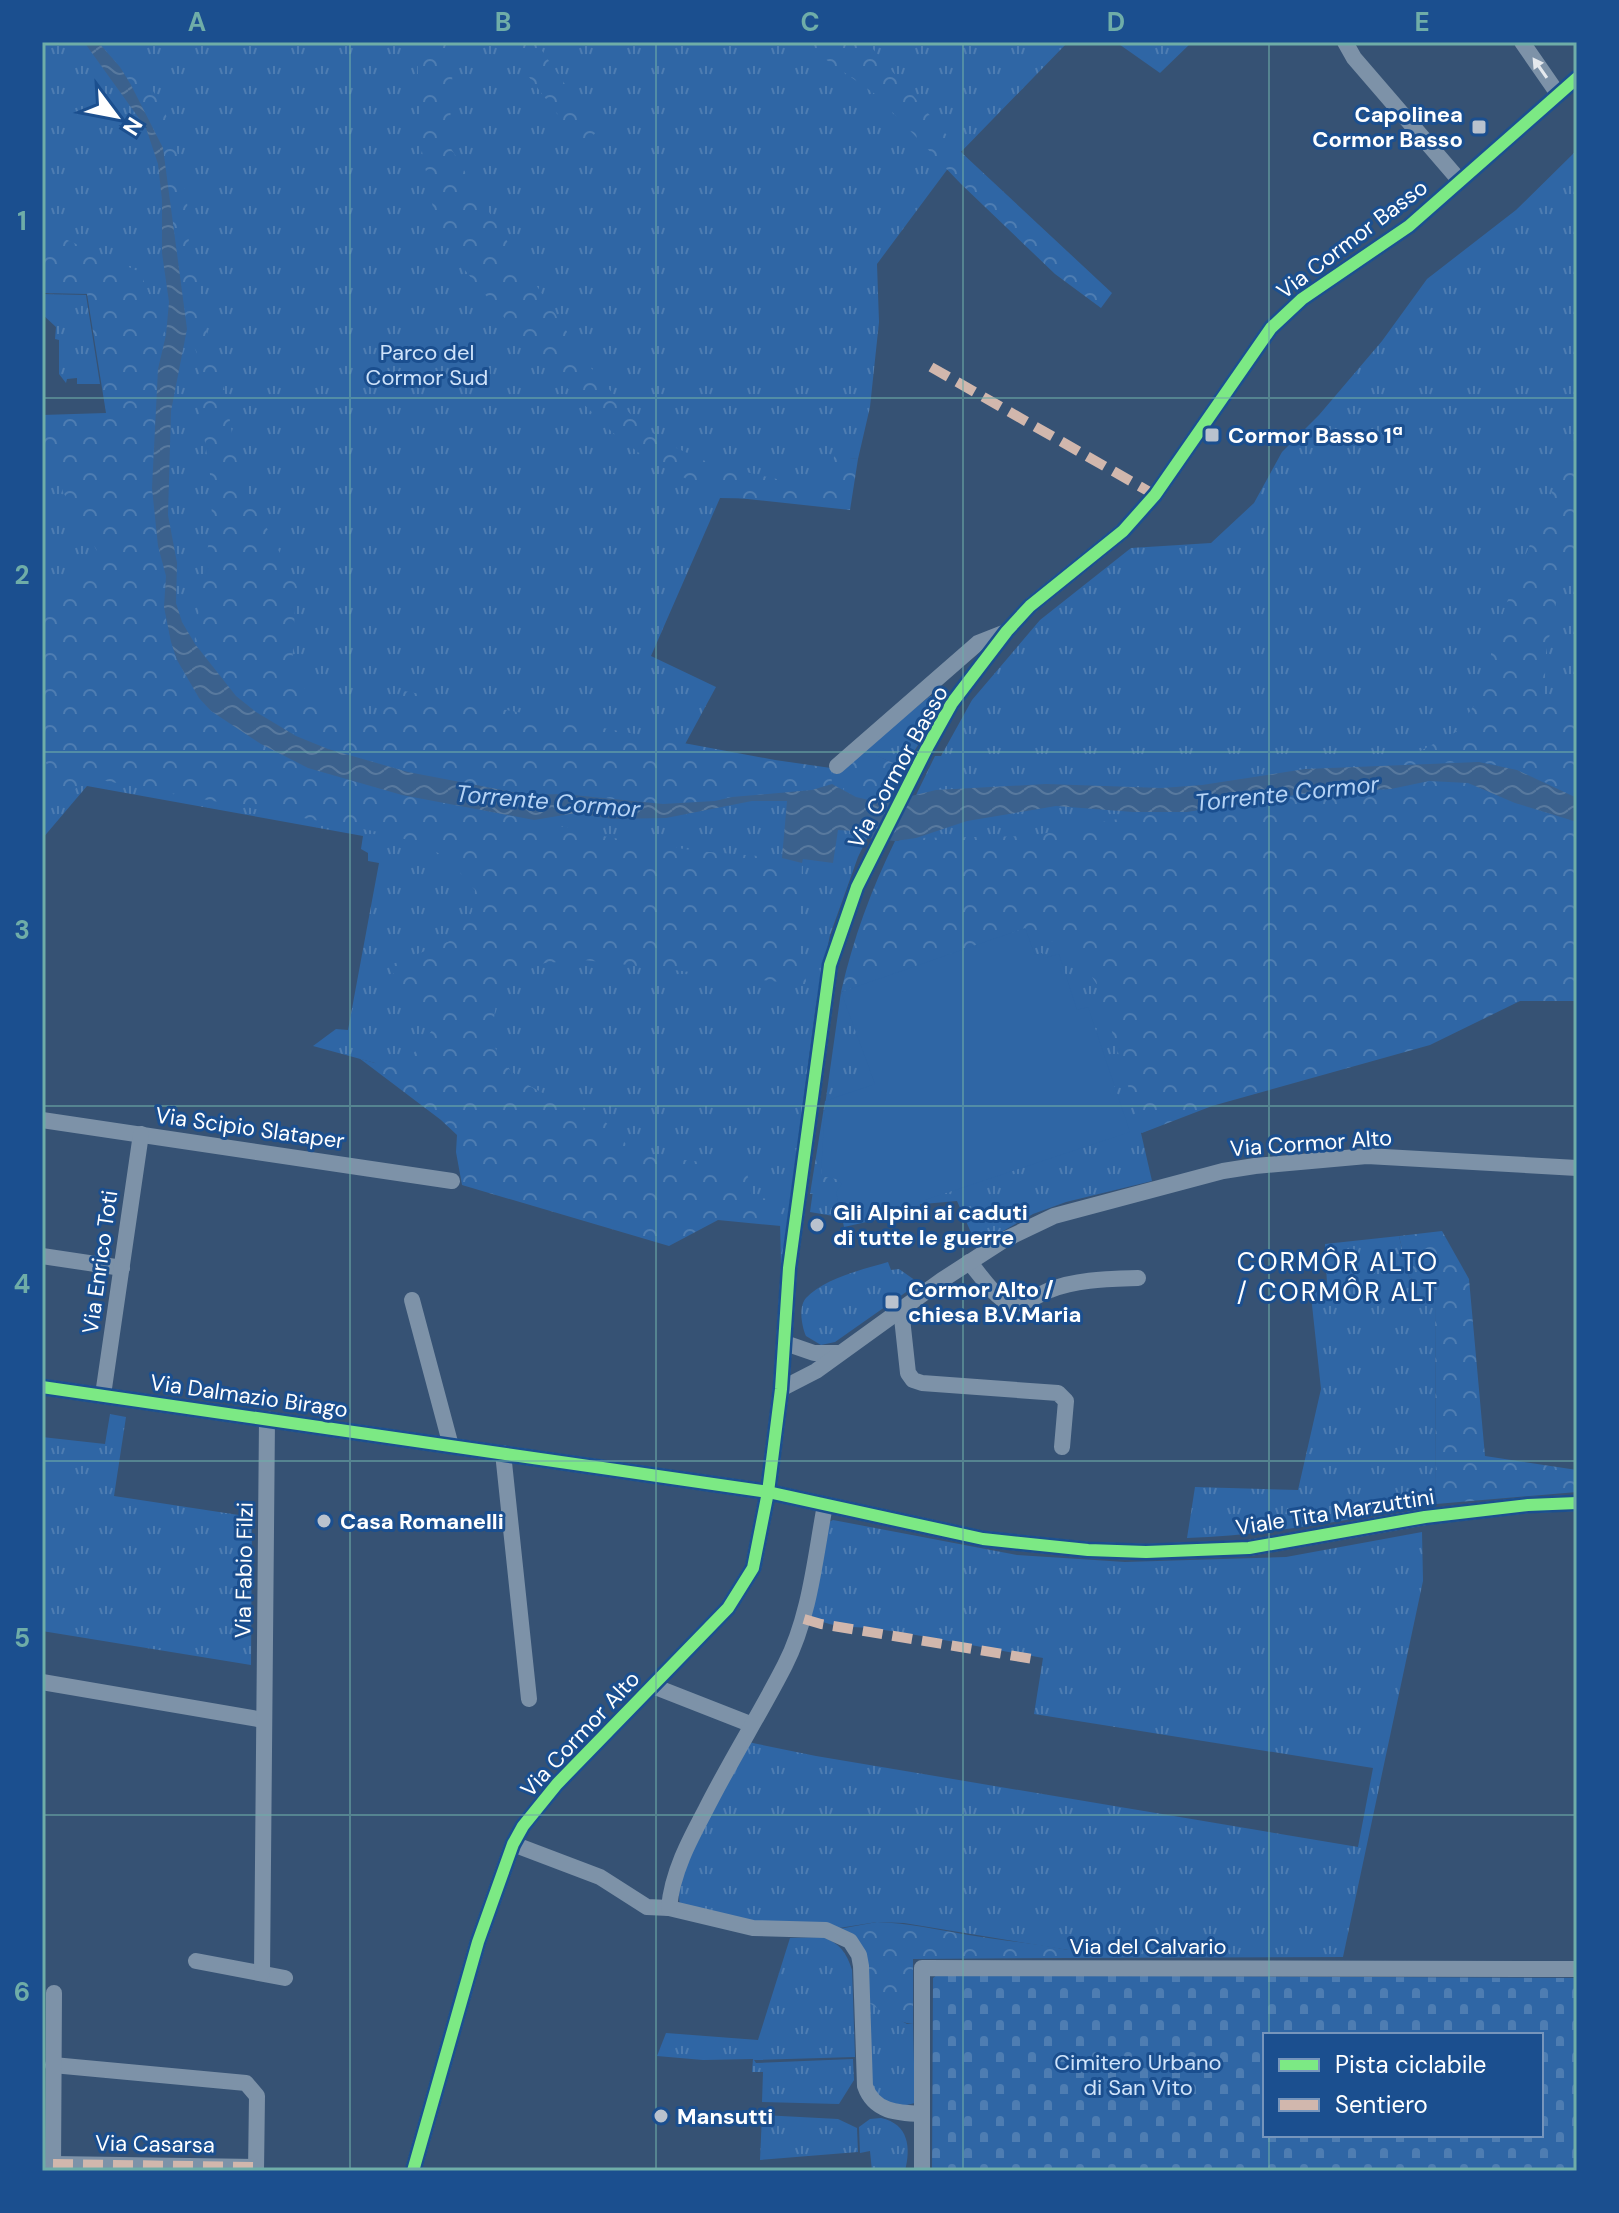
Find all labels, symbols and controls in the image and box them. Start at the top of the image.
text: A [188,5,206,39]
text: B [495,5,511,39]
text: C [800,5,820,39]
text: D [1107,5,1125,39]
text: E [1414,5,1430,39]
one-way arrow [1532,57,1548,79]
north arrow [76,76,156,156]
place label: Capolinea Cormor Basso [1312,100,1463,154]
text: N [116,112,149,141]
marker: Capolinea Cormor Basso [1470,118,1488,136]
street label: Via Cormor Basso [1271,173,1433,305]
text: 1 [17,204,27,238]
park label: Parco del Cormor Sud [366,338,488,392]
place label: Cormor Basso 1ª [1228,421,1403,450]
marker: Cormor Basso 1ª [1203,426,1221,444]
text: 2 [14,558,30,592]
street label: Via Cormor Basso [841,680,955,854]
water label: Torrente Cormor [1193,768,1382,818]
water label: Torrente Cormor [454,777,643,825]
text: 3 [14,913,30,947]
street label: Via Scipio Slataper [154,1100,346,1156]
street label: Via Cormor Alto [1229,1123,1393,1163]
street label: Via Enrico Toti [76,1188,124,1336]
place label: Gli Alpini ai caduti di tutte le guerre [833,1198,1028,1252]
marker: Gli Alpini ai caduti di tutte le guerre [808,1216,826,1234]
district label: CORMÔR ALTO / CORMÔR ALT [1237,1245,1439,1309]
text: 4 [14,1267,30,1301]
place label: Cormor Alto / chiesa B.V.Maria [908,1275,1081,1329]
marker: Cormor Alto / chiesa B.V.Maria [883,1293,901,1311]
street label: Via Dalmazio Birago [148,1368,350,1424]
street label: Viale Tita Marzuttini [1233,1482,1437,1542]
street label: Via Fabio Filzi [228,1502,260,1638]
place label: Casa Romanelli [340,1507,504,1536]
marker: Casa Romanelli [315,1512,333,1530]
text: 5 [14,1621,30,1655]
street label: Via Cormor Alto [514,1665,646,1803]
street label: Via del Calvario [1070,1932,1227,1961]
text: 6 [14,1975,30,2009]
legend [1263,2033,1543,2137]
park label: Cimitero Urbano di San Vito [1054,2048,1222,2102]
text: Pista ciclabile [1335,2049,1486,2080]
text: Sentiero [1335,2089,1428,2120]
place label: Mansutti [677,2102,773,2131]
marker: Mansutti [652,2107,670,2125]
street label: Via Casarsa [95,2128,215,2160]

